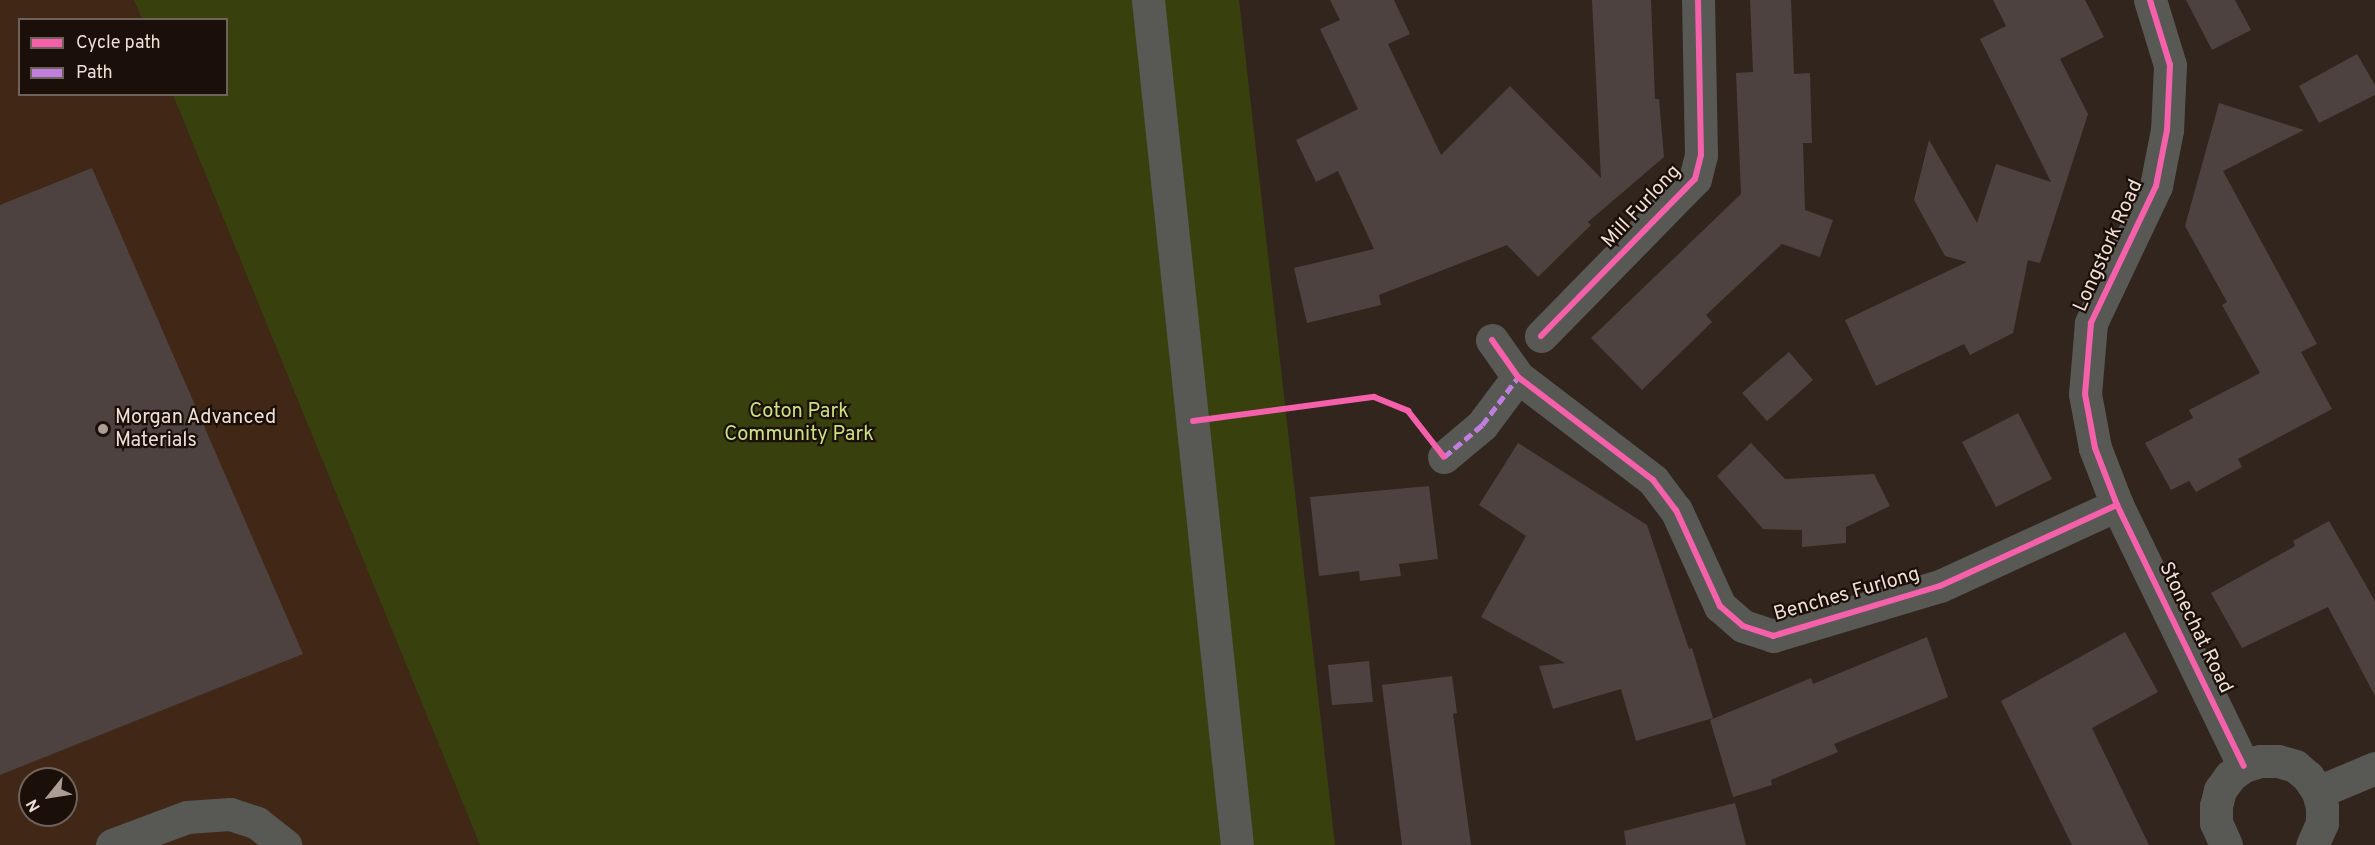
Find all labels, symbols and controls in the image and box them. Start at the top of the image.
legend [18,18,228,96]
text: Cycle path [76,32,161,55]
text: Path [76,62,113,85]
street label: Mill Furlong [1597,160,1687,254]
street label: Longstork Road [2069,176,2149,316]
park label: Coton Park Community Park [724,400,874,447]
place label: Morgan Advanced Materials [115,406,277,453]
marker: Morgan Advanced Materials [96,422,110,436]
street label: Stonechat Road [2153,558,2237,698]
street label: Benches Furlong [1771,563,1923,627]
north arrow [18,767,78,827]
text: N [23,795,46,815]

